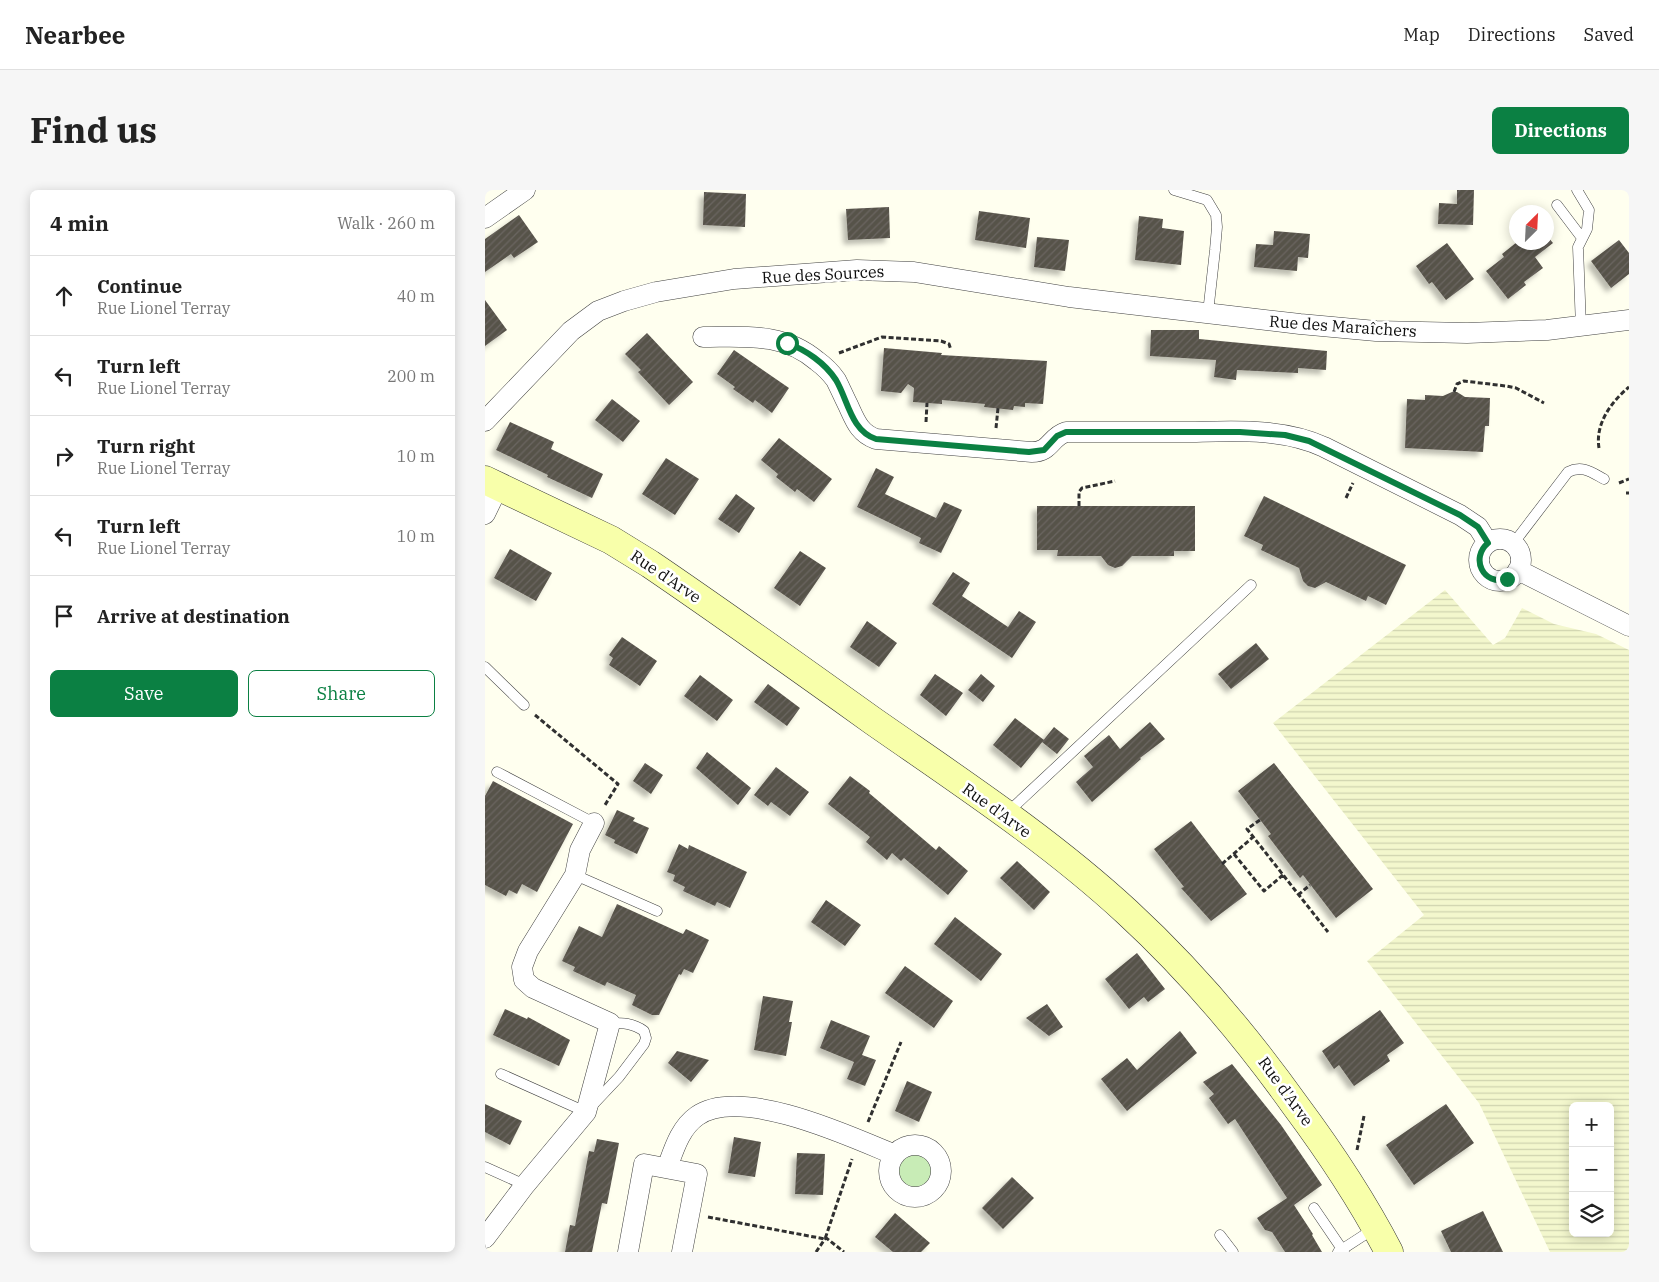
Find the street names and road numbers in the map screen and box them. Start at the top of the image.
street label: Rue des Sources [761,261,885,287]
street label: Rue des Maraîchers [1269,311,1417,341]
street label: Rue d'Arve [627,545,705,607]
street label: Rue d'Arve [959,778,1035,842]
street label: Rue d'Arve [1254,1053,1318,1129]

